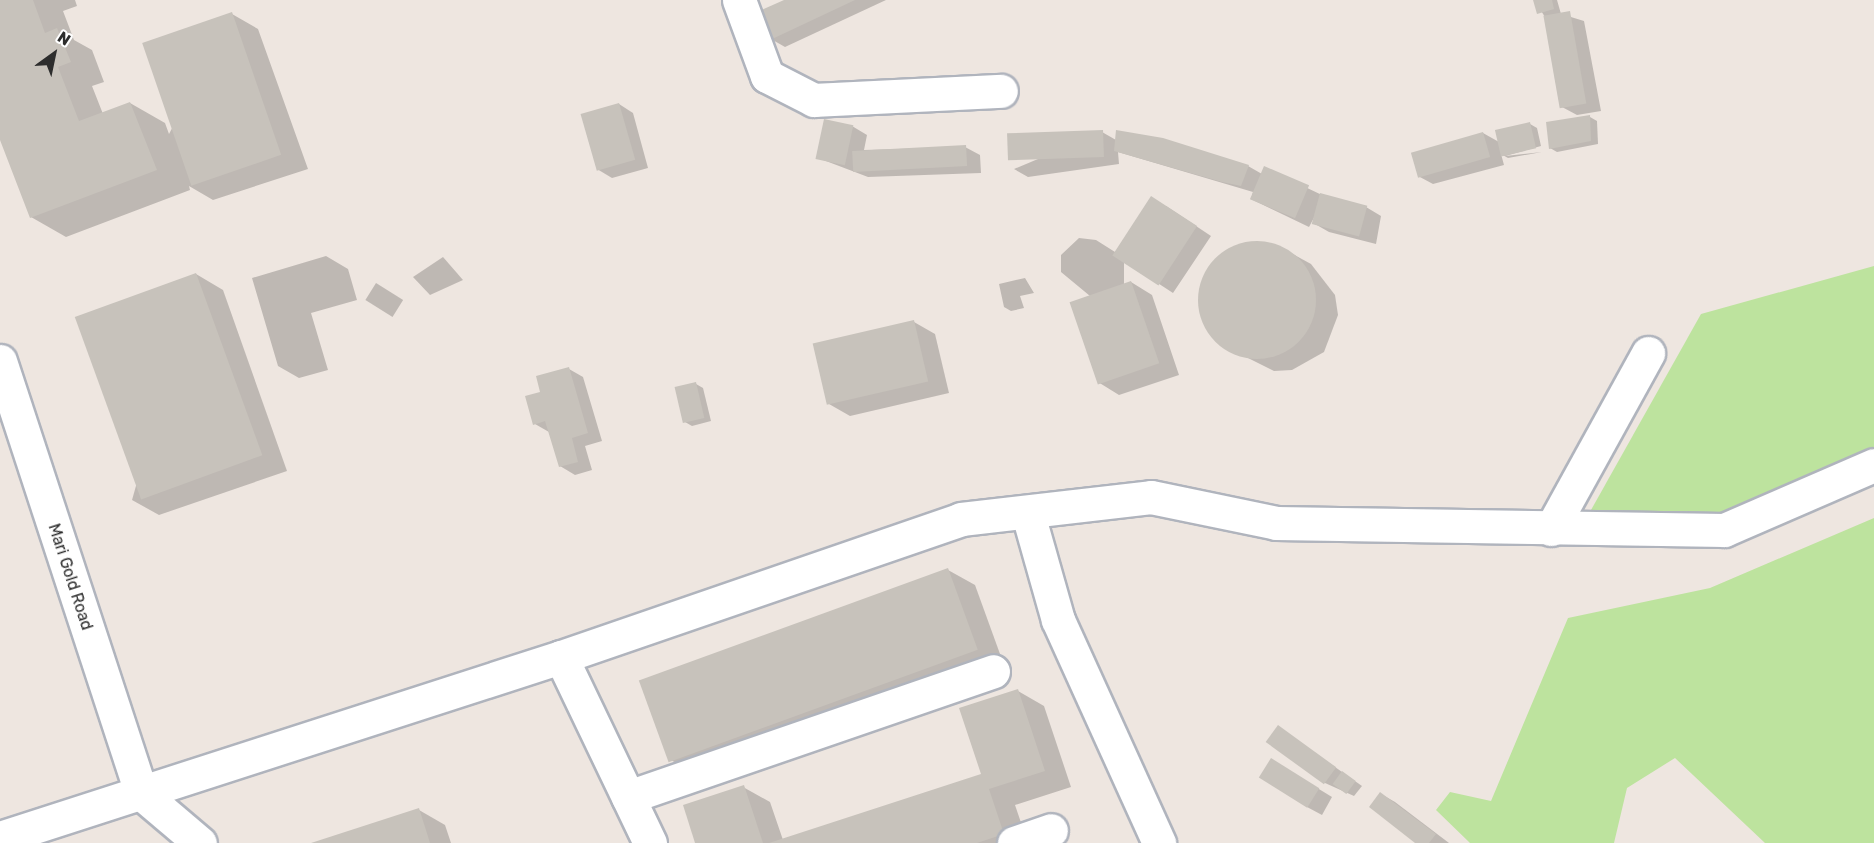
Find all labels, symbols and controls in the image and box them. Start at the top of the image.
north arrow [24,24,84,84]
text: N [54,27,74,50]
street label: Mari Gold Road [44,521,96,633]

